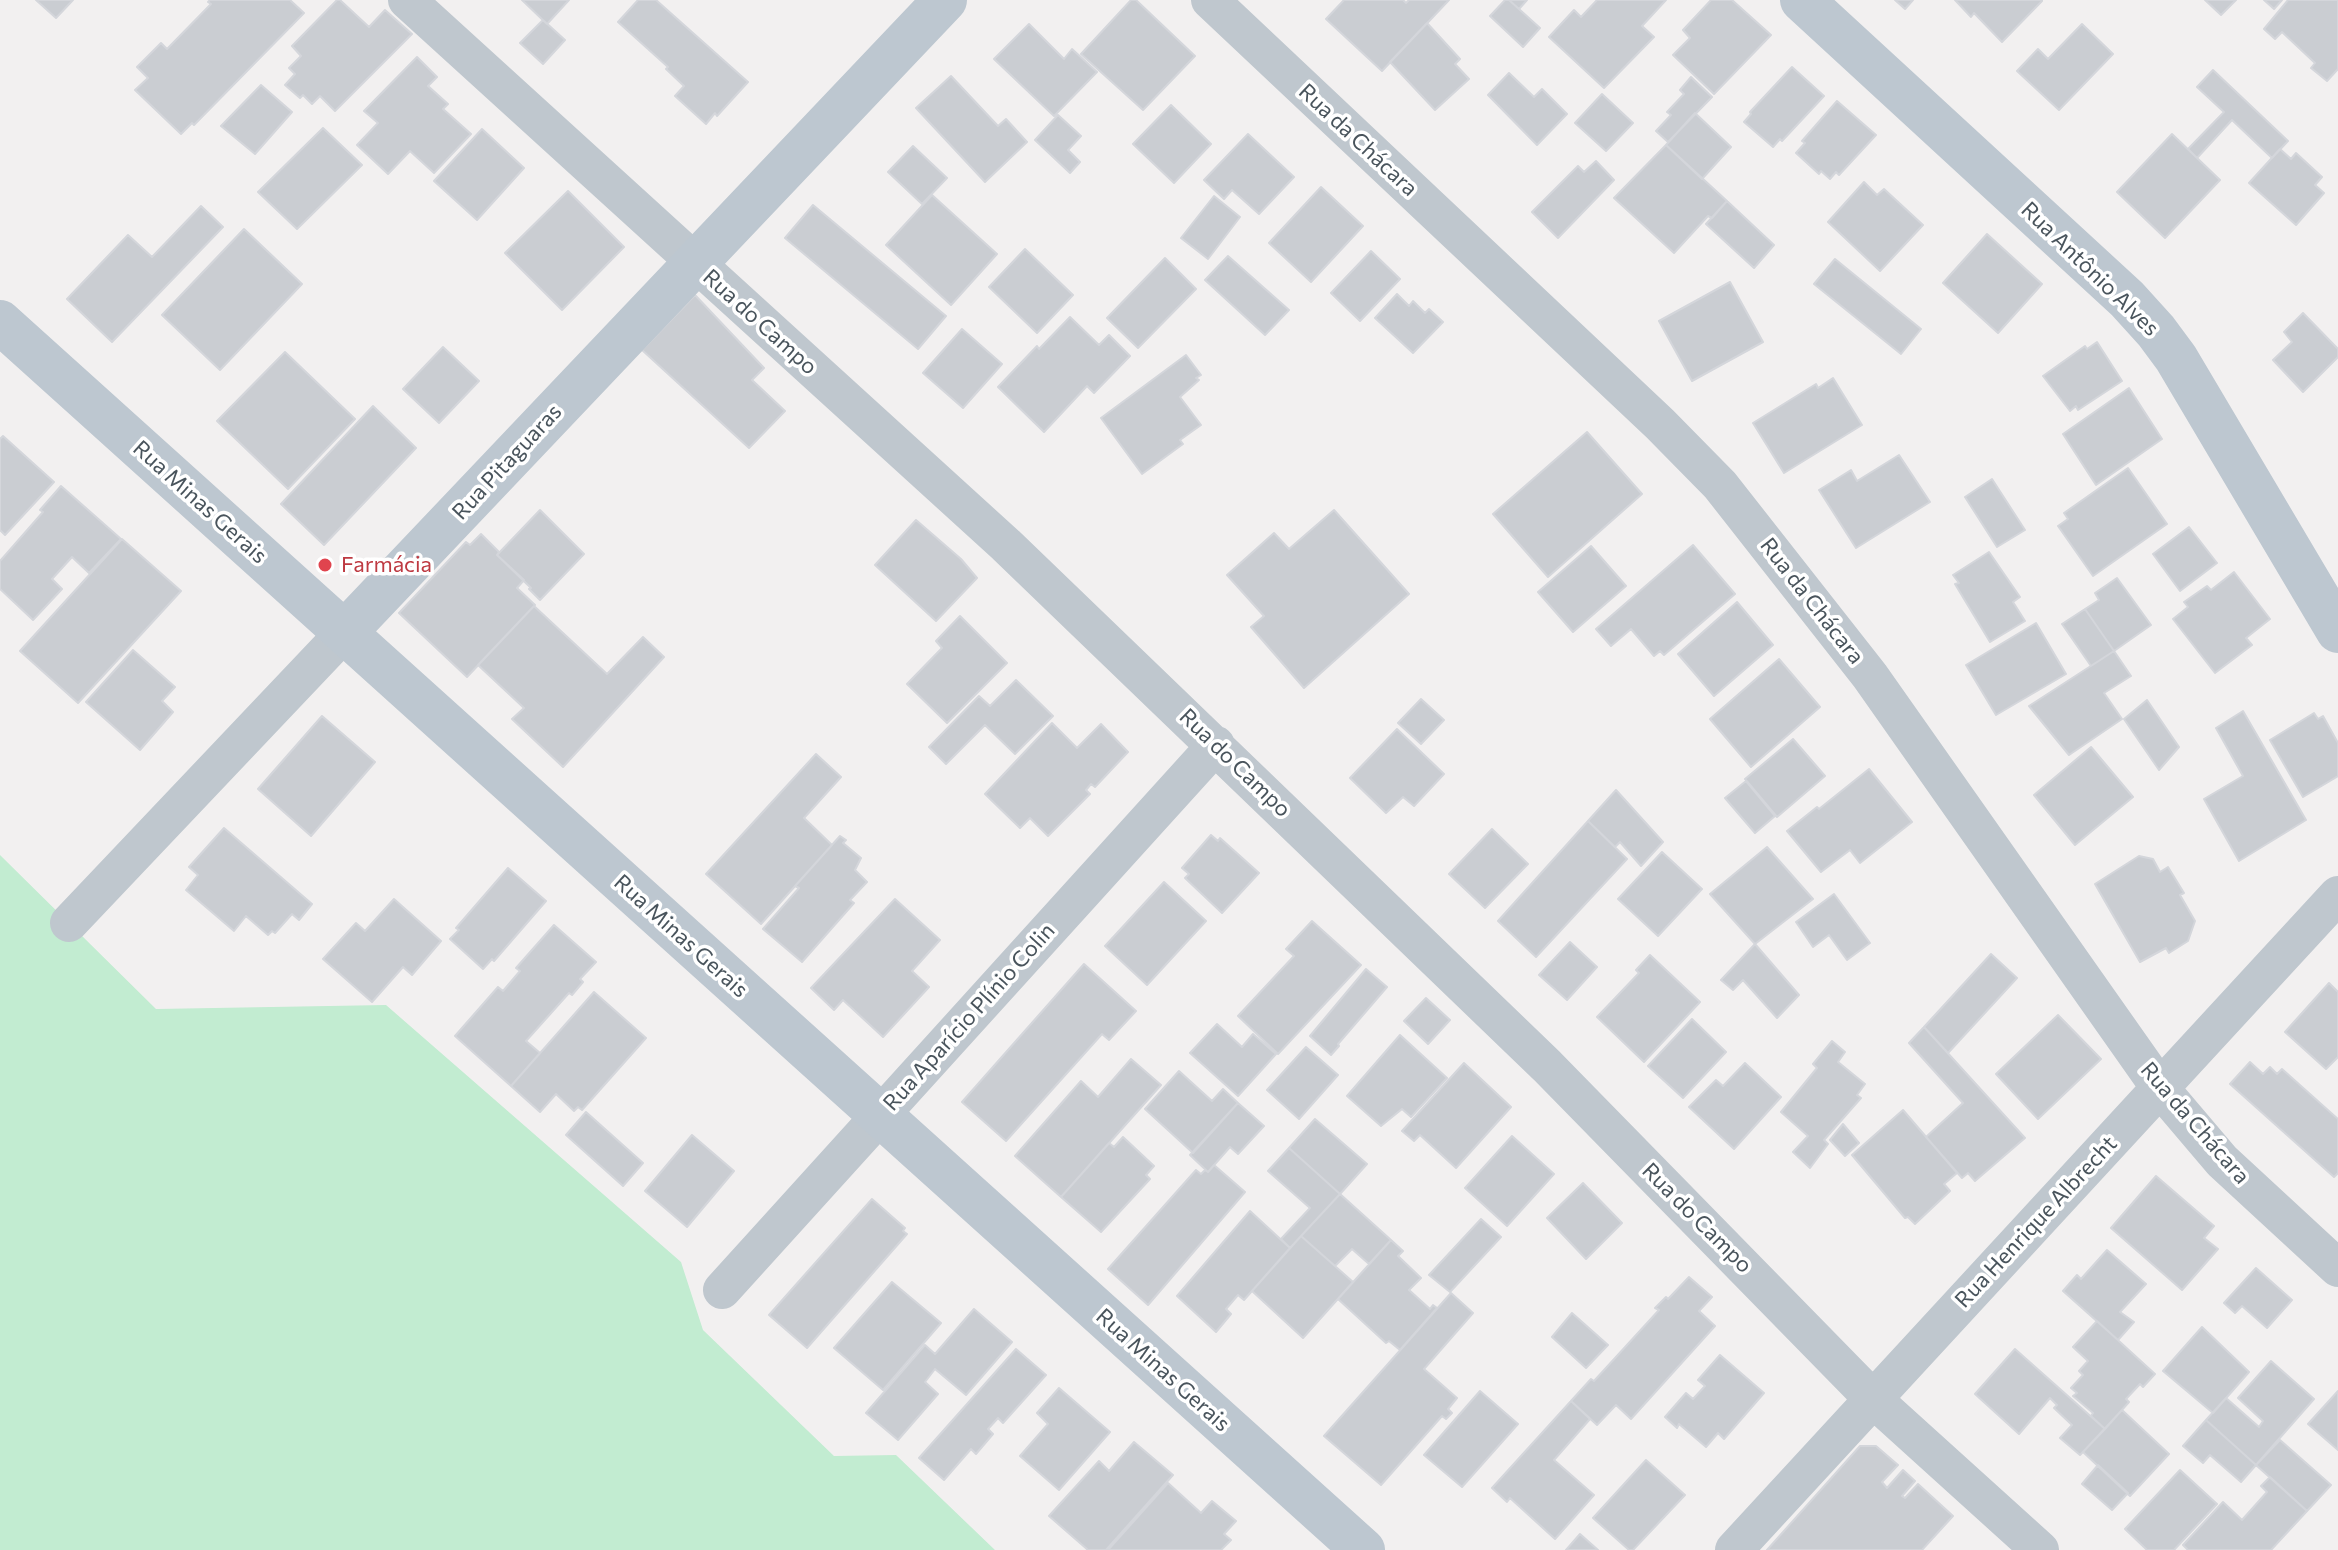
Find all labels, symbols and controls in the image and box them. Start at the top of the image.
street label: Rua da Chácara [1293,78,1423,202]
street label: Rua Antônio Alves [2016,197,2164,341]
street label: Rua do Campo [697,264,823,380]
street label: Rua Pitaguaras [447,399,567,525]
street label: Rua Minas Gerais [128,435,272,569]
street label: Rua da Chácara [1755,533,1869,669]
place label: Farmácia [341,552,432,578]
marker: Farmácia [316,556,334,574]
street label: Rua do Campo [1174,703,1296,823]
street label: Rua Minas Gerais [609,869,753,1003]
street label: Rua Aparício Plínio Colin [878,918,1060,1116]
street label: Rua da Chácara [2135,1057,2255,1189]
street label: Rua Henrique Albrecht [1950,1131,2122,1313]
street label: Rua do Campo [1637,1158,1757,1278]
street label: Rua Minas Gerais [1091,1303,1235,1437]

